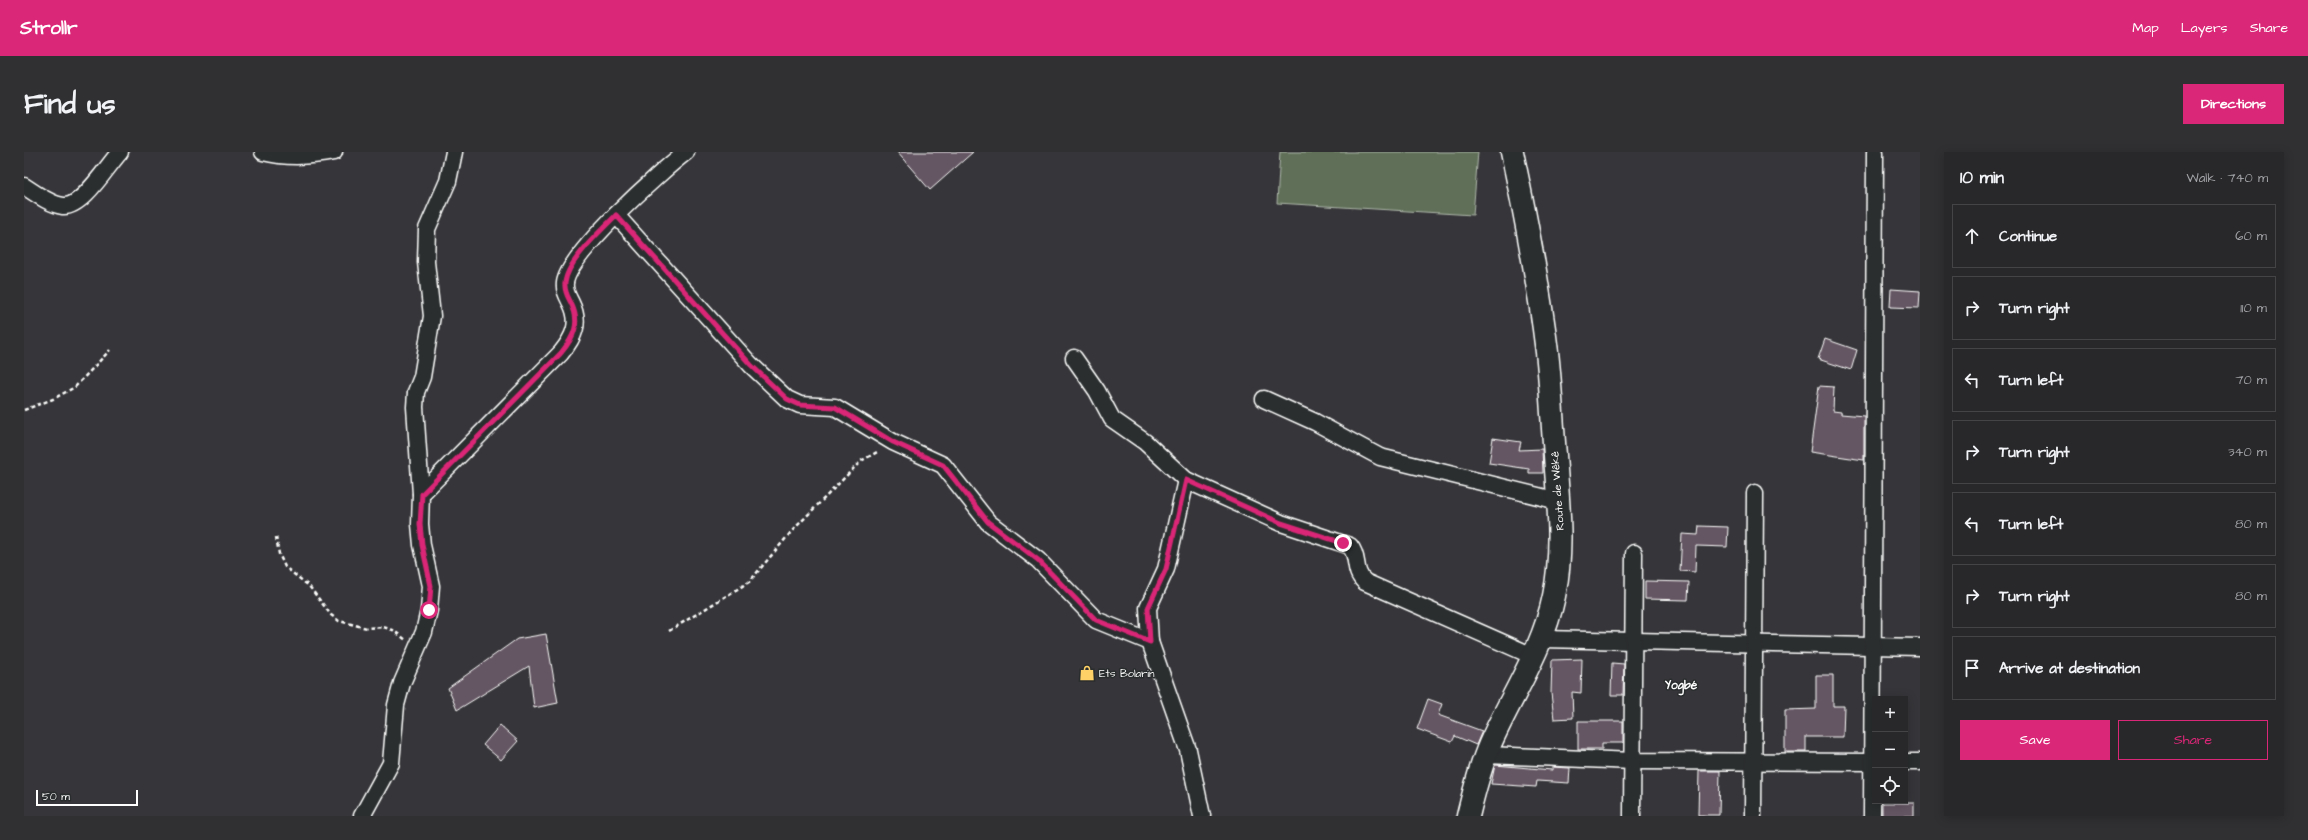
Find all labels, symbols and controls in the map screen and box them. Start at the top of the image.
text: Strollr [20,15,78,42]
text: Map [2132,18,2159,38]
text: Layers [2181,18,2228,38]
text: Share [2250,18,2288,38]
button: Directions [2183,84,2284,124]
text: Find us [24,85,115,124]
text: 10 min [1960,166,2004,190]
text: Walk · 740 m [2187,169,2268,187]
icon: ahead [1961,225,1983,247]
text: Continue [1999,226,2057,247]
text: 60 m [2235,227,2267,245]
icon: right [1961,297,1983,319]
text: Turn right [1999,298,2070,319]
text: 110 m [2240,299,2267,317]
icon: left [1961,369,1983,391]
text: Turn left [1999,370,2063,391]
text: 70 m [2235,371,2267,389]
icon: right [1961,441,1983,463]
text: Turn right [1999,442,2070,463]
text: 340 m [2228,443,2267,461]
street label: Route de Wêkê [1547,451,1568,531]
icon: left [1961,513,1983,535]
text: Turn left [1999,514,2063,535]
text: 80 m [2235,515,2267,533]
route end [1334,534,1352,552]
icon: right [1961,585,1983,607]
text: Turn right [1999,586,2070,607]
text: 80 m [2235,587,2267,605]
route start [420,601,438,619]
icon: arrive [1961,657,1983,679]
text: Arrive at destination [1999,658,2140,679]
shop icon: Ets Bolarin [1078,664,1096,682]
place label: Ets Bolarin [1099,666,1155,681]
district label: Yogbé [1665,677,1698,696]
map controls [1872,696,1908,804]
button: + [1872,696,1908,732]
button: Save [1960,720,2110,760]
button: Share [2118,720,2268,760]
button: − [1872,732,1908,768]
button: locate [1872,768,1908,804]
scale bar [36,788,138,807]
text: 50 m [42,789,70,804]

